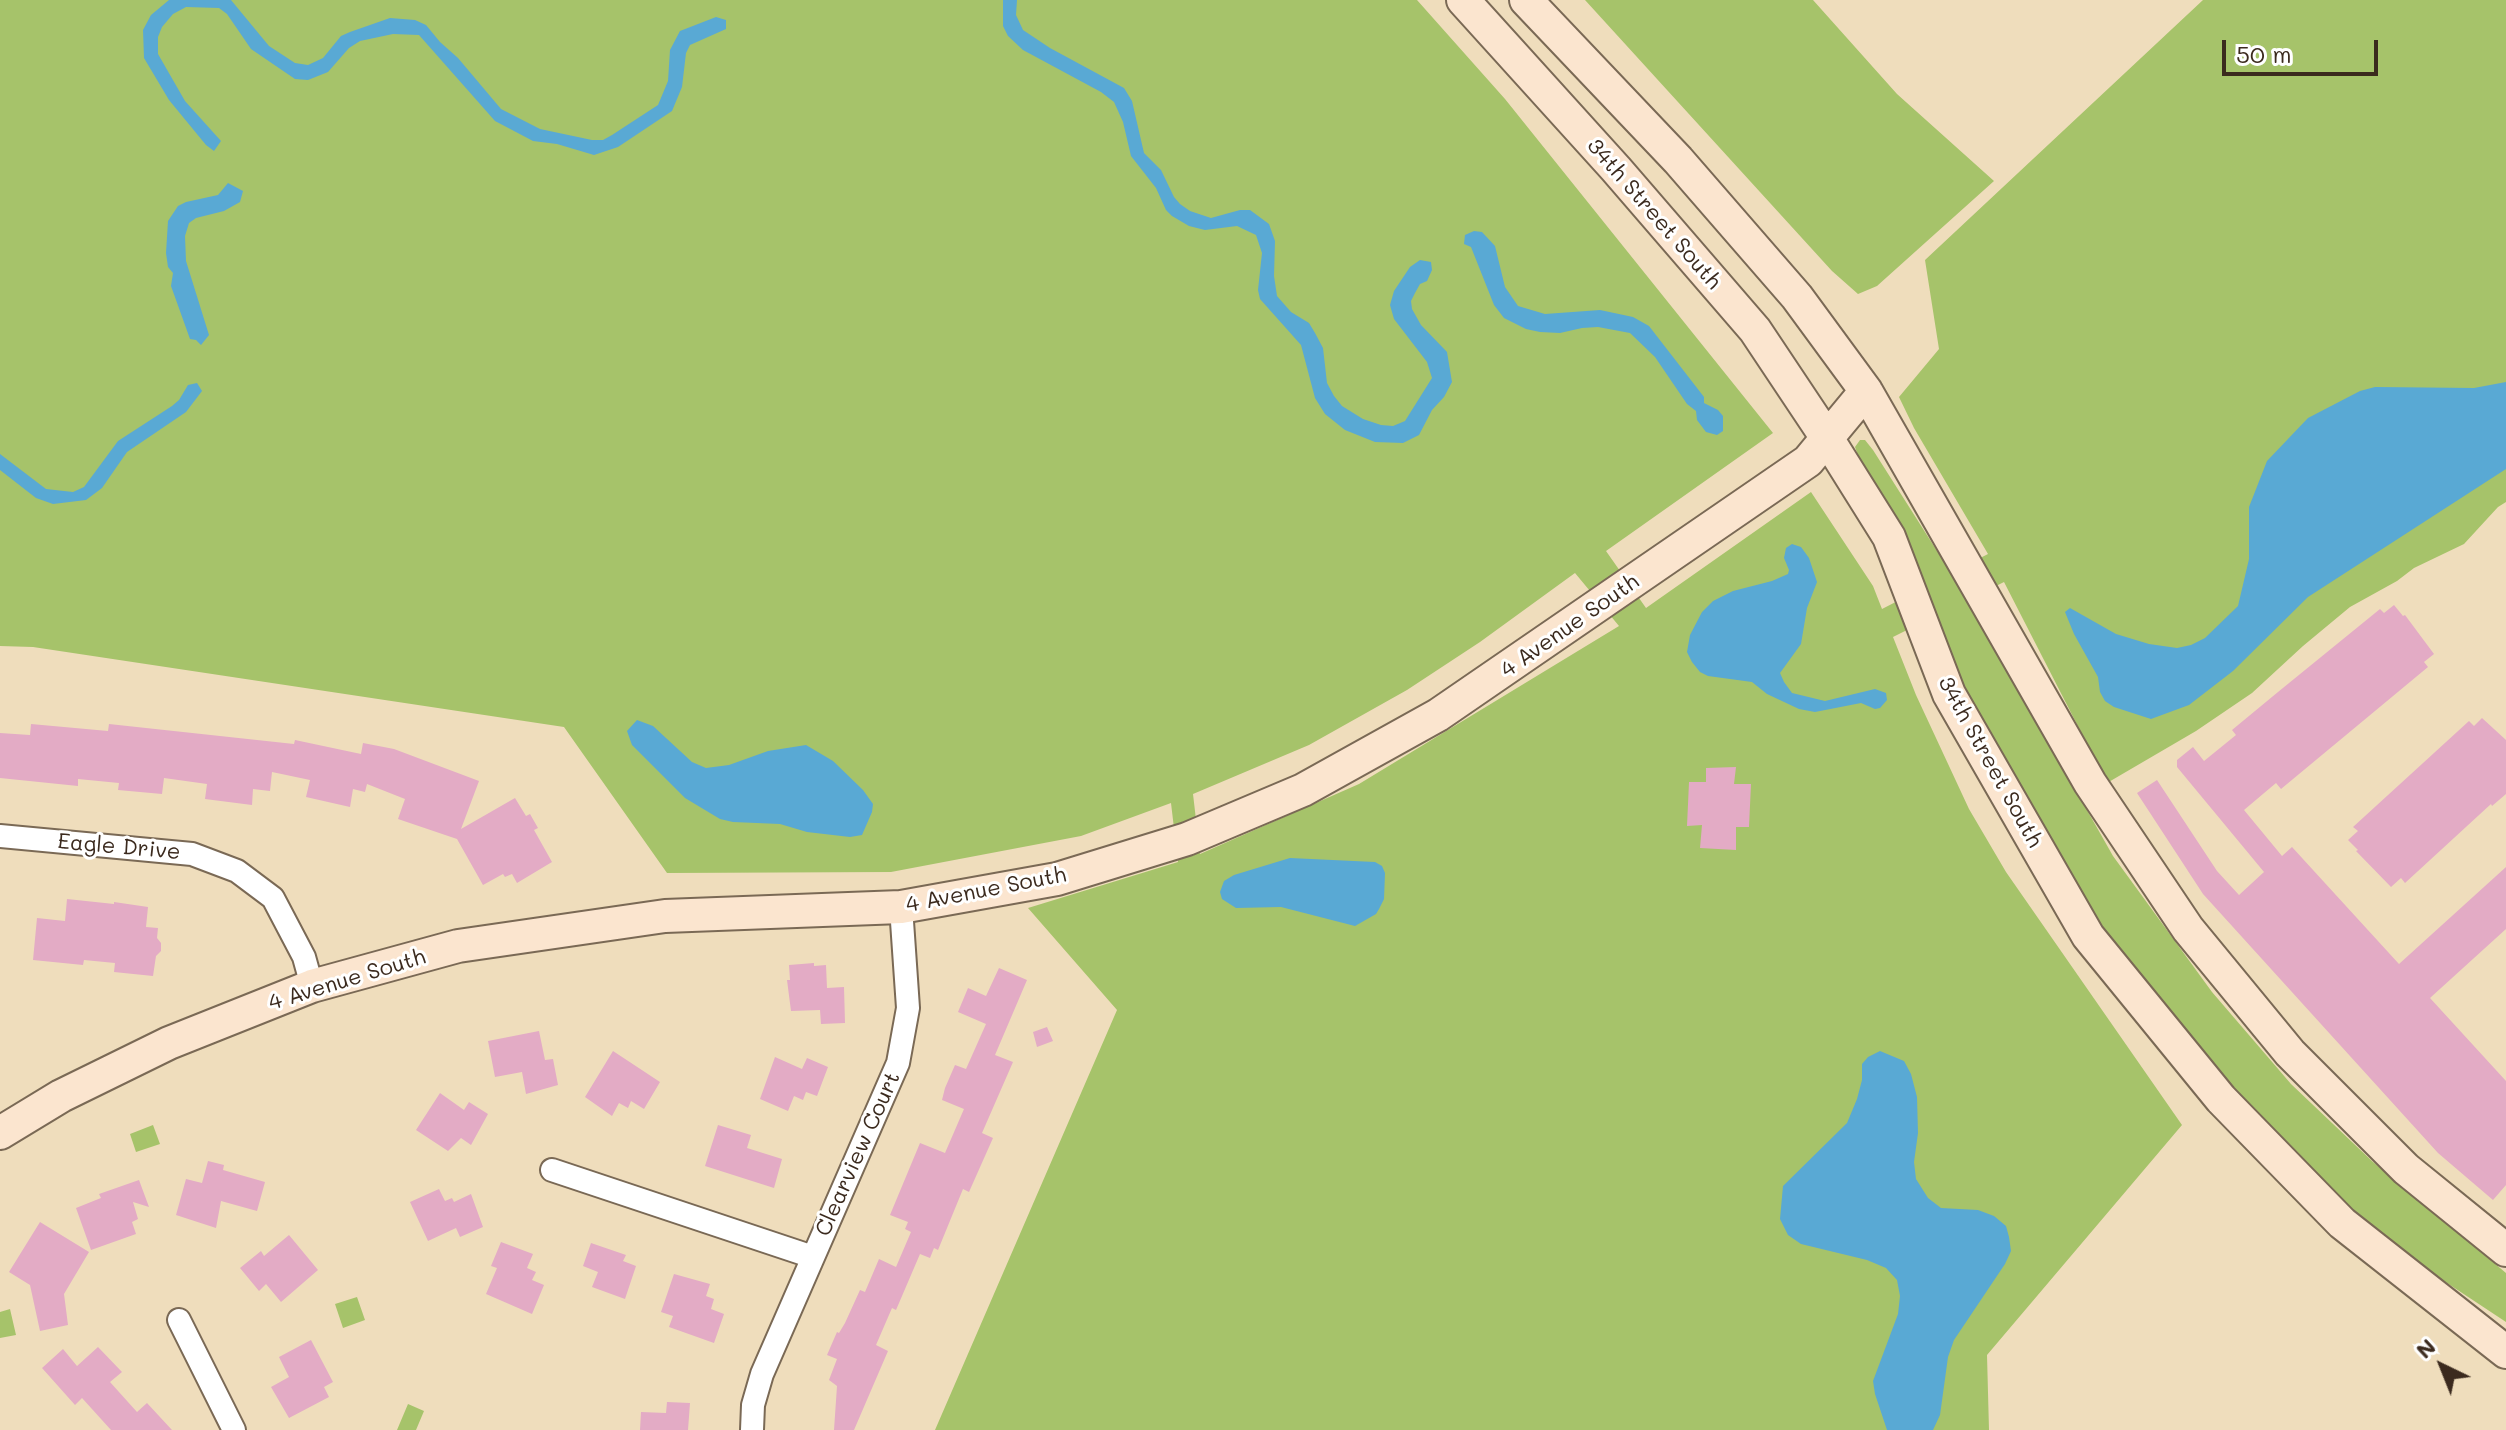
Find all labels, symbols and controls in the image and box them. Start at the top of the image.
scale bar [2226,24,2382,74]
text: 50 m [2236,38,2292,69]
street label: 34th Street South [1581,133,1727,295]
street label: 4 Avenue South [1496,569,1644,683]
street label: 34th Street South [1932,672,2048,852]
street label: Eagle Drive [56,828,182,866]
street label: 4 Avenue South [904,862,1068,918]
street label: 4 Avenue South [265,944,429,1016]
street label: Clearview Court [810,1068,906,1240]
north arrow [2402,1326,2482,1406]
text: N [2409,1332,2441,1364]

